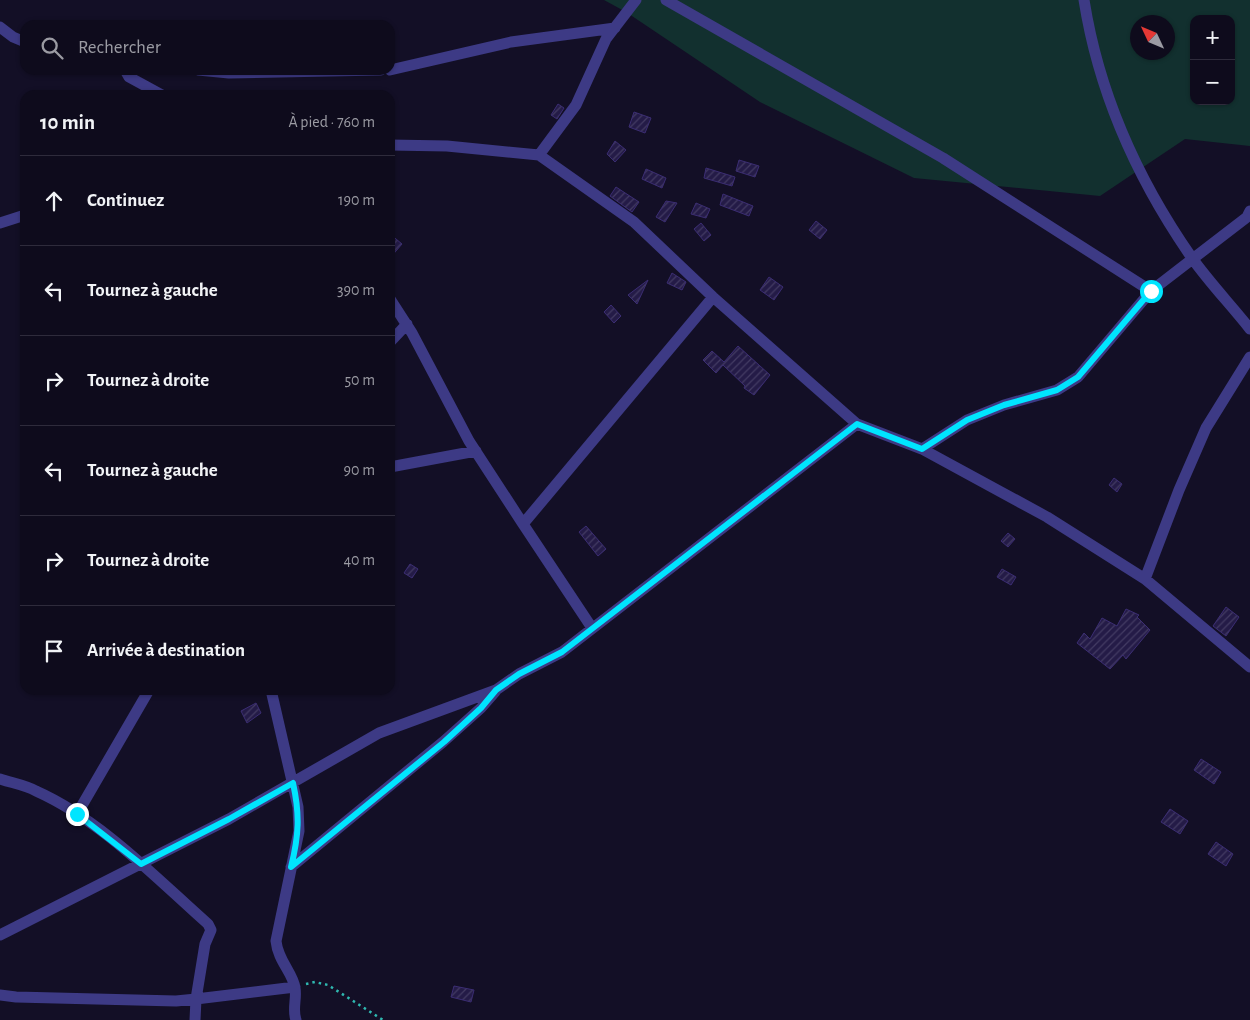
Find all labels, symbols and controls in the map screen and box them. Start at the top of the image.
north arrow [1130,15,1175,60]
map controls [1190,15,1235,105]
button: + [1190,15,1235,60]
search box [20,20,395,75]
icon: search [38,34,66,62]
text: Rechercher [78,38,161,57]
button: − [1190,60,1235,105]
text: 10 min [40,112,95,133]
text: À pied · 760 m [288,114,375,130]
icon: ahead [40,187,68,215]
text: Continuez [87,191,164,210]
text: 190 m [338,192,375,208]
icon: left [40,277,68,305]
route start [1140,280,1163,303]
text: Tournez à gauche [87,281,218,300]
text: 390 m [337,282,375,298]
icon: right [40,367,68,395]
text: Tournez à droite [87,371,209,390]
text: 50 m [344,372,375,388]
icon: left [40,457,68,485]
text: Tournez à gauche [87,461,218,480]
text: 90 m [344,462,375,478]
icon: right [40,547,68,575]
text: Tournez à droite [87,551,209,570]
text: 40 m [343,552,375,568]
icon: arrive [40,637,68,665]
text: Arrivée à destination [87,641,245,660]
route end [66,803,89,826]

